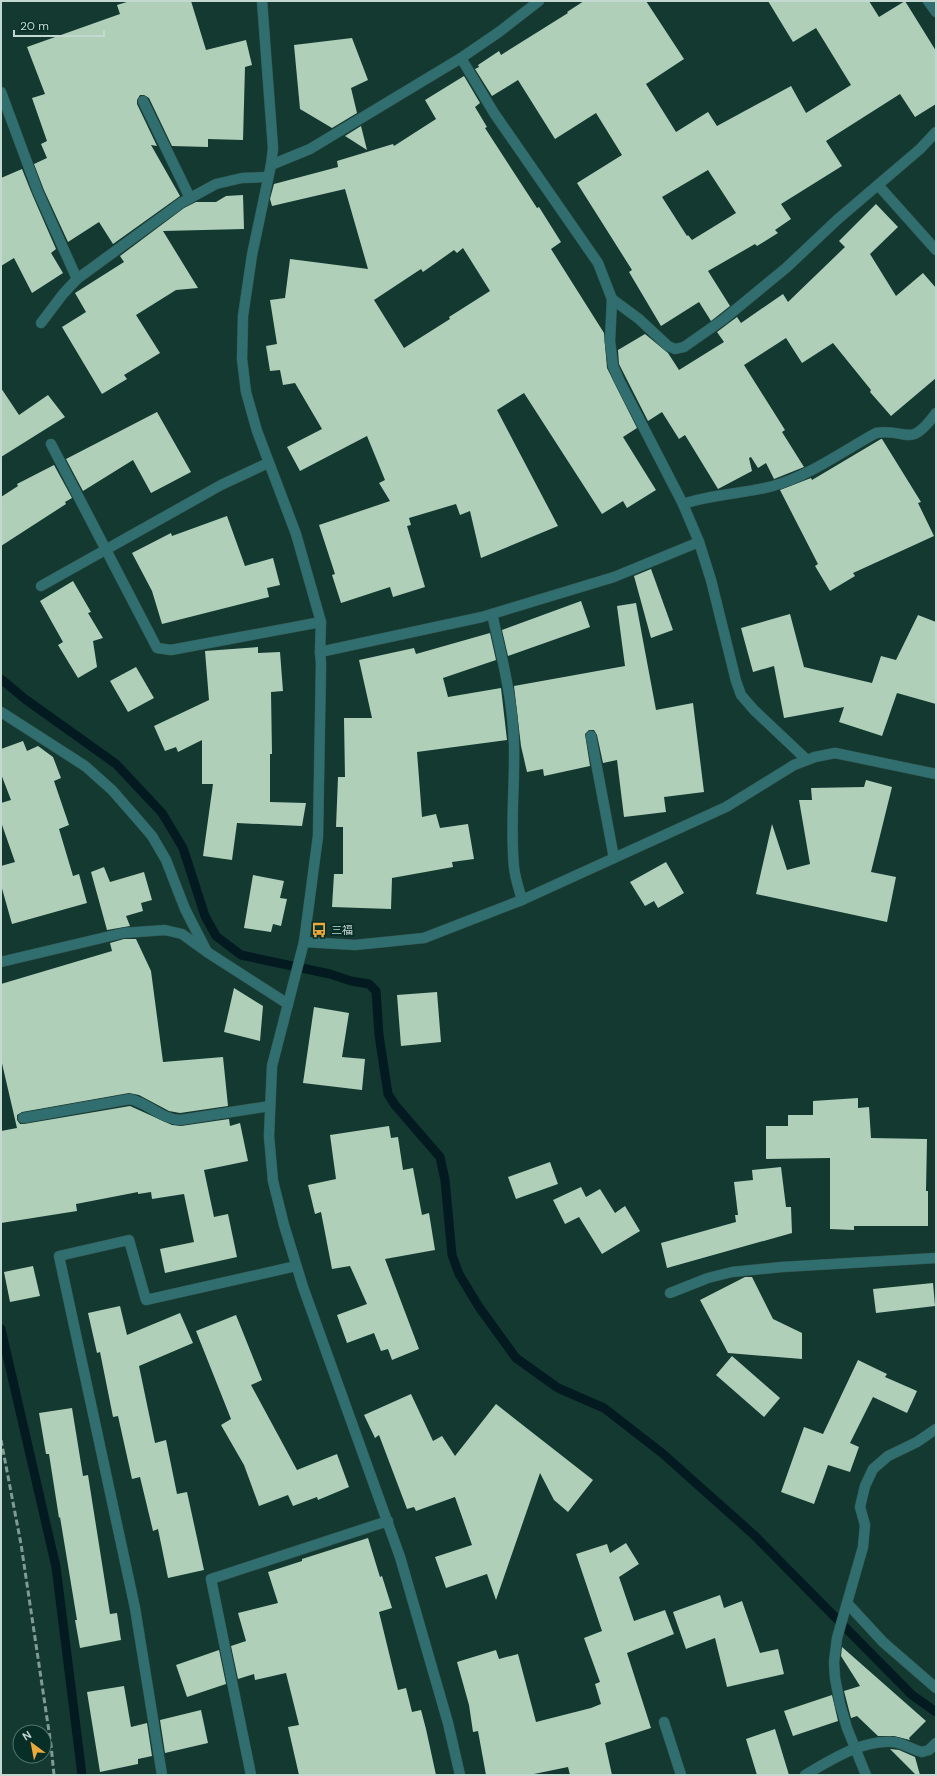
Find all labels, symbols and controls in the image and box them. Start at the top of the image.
scale bar [14,12,104,38]
text: 20 m [20,18,49,34]
bus stop icon: 三福 [310,921,328,939]
place label: 三福 [331,923,353,937]
north arrow [12,1724,52,1764]
text: N [20,1727,34,1744]

